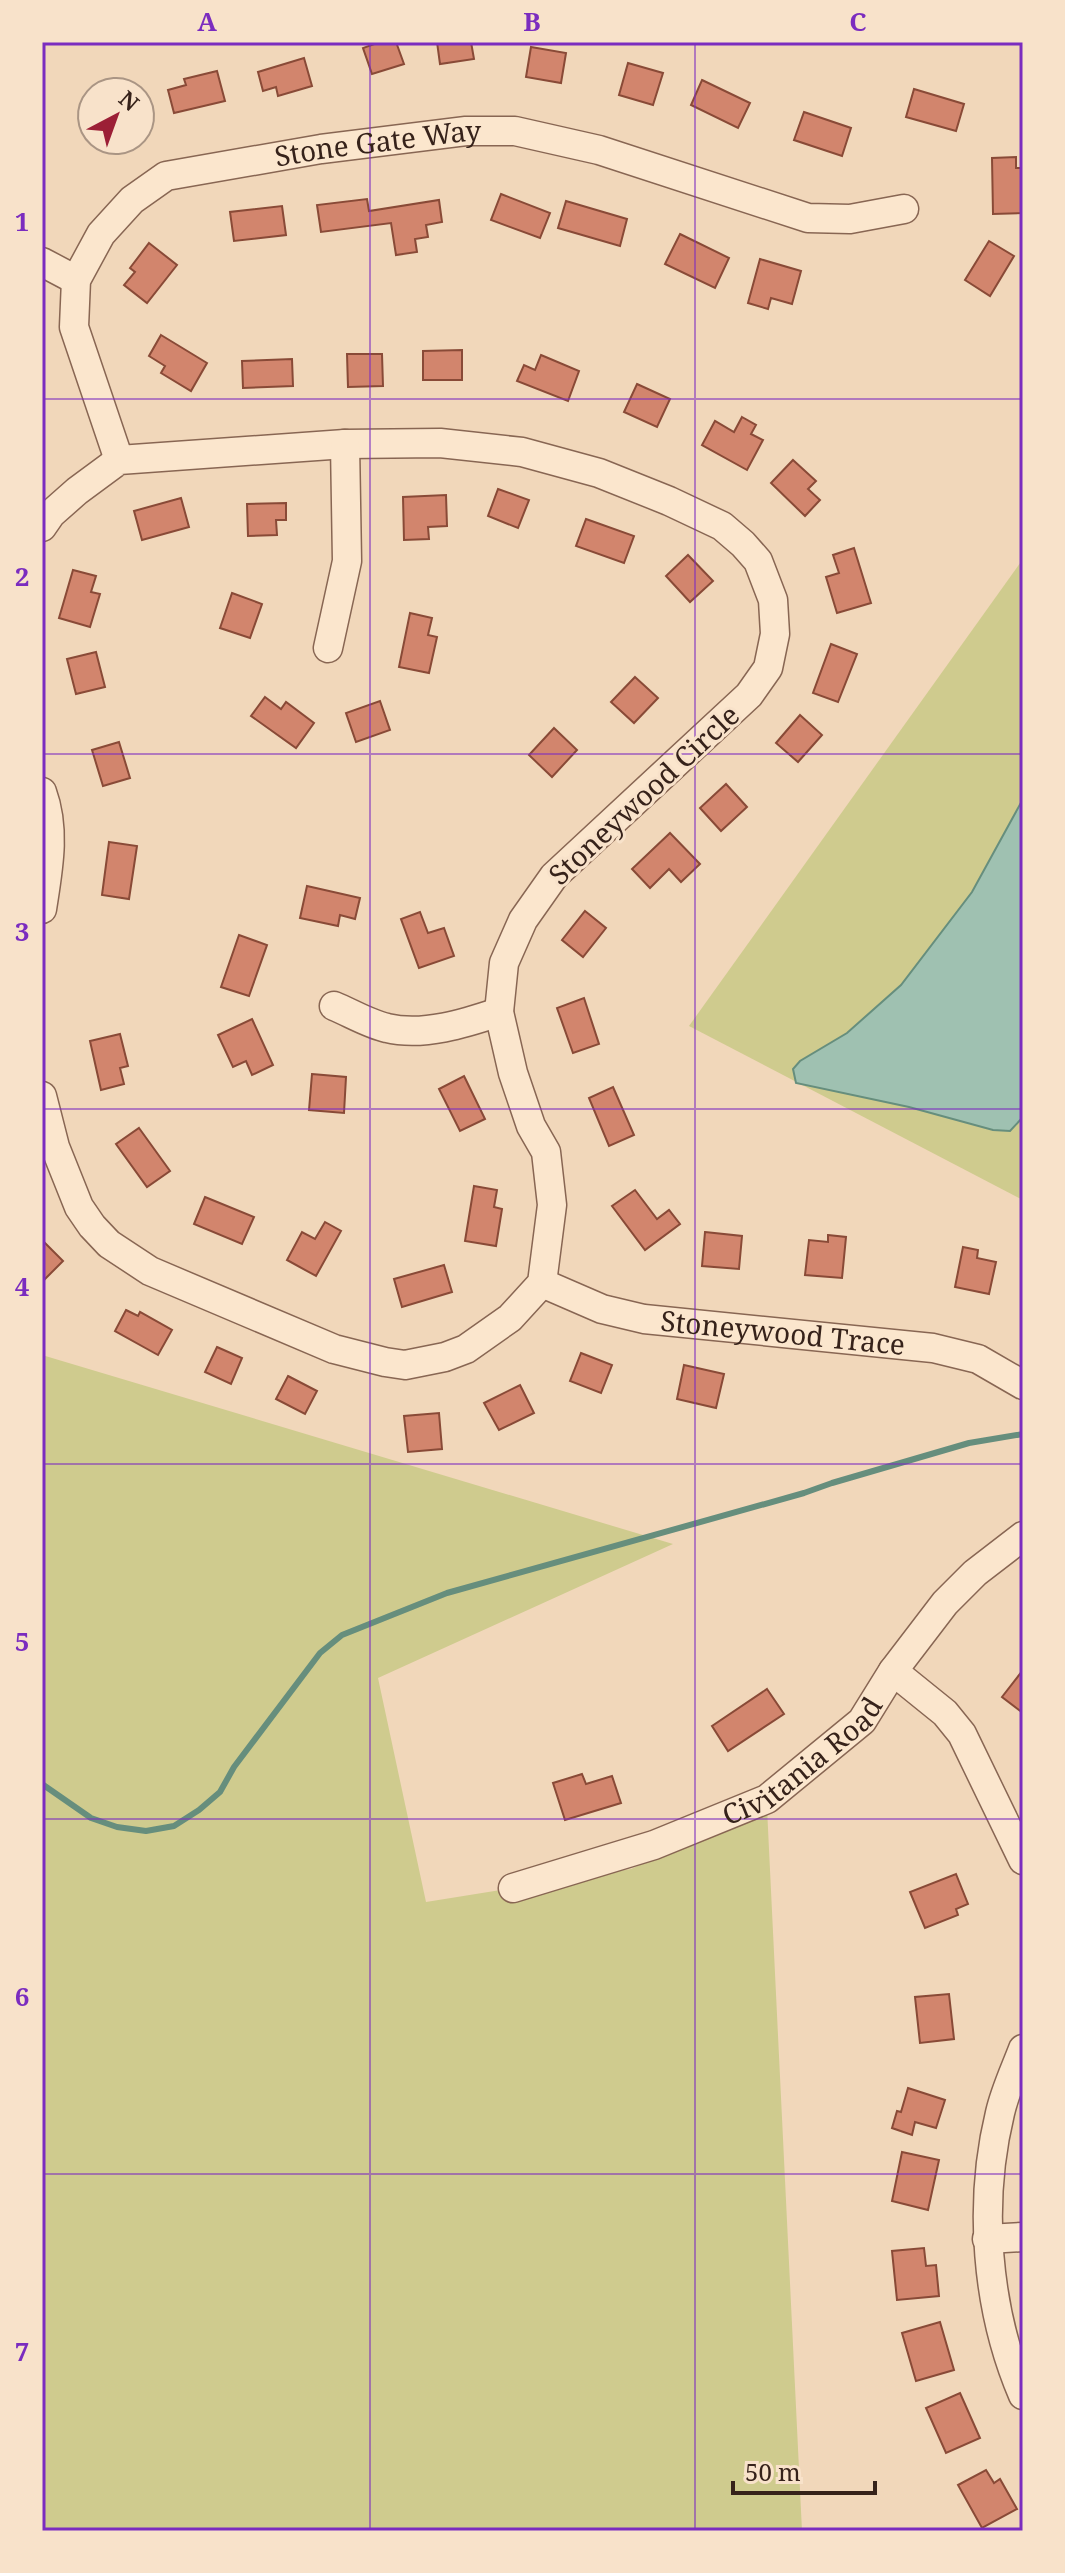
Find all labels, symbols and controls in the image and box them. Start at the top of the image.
text: A [197,3,217,39]
text: B [523,3,541,39]
text: C [849,3,867,39]
north arrow [76,76,156,156]
text: N [113,83,146,117]
street label: Stone Gate Way [272,111,481,175]
text: 1 [15,203,29,239]
text: 2 [15,558,29,594]
street label: Stoneywood Circle [540,696,747,893]
text: 3 [15,913,29,949]
text: 4 [15,1268,30,1304]
street label: Stoneywood Trace [659,1301,907,1363]
text: 5 [15,1623,29,1659]
street label: Civitania Road [716,1689,890,1833]
text: 6 [15,1978,29,2014]
text: 7 [15,2333,29,2369]
scale bar [733,2445,875,2495]
text: 50 m [745,2455,801,2488]

